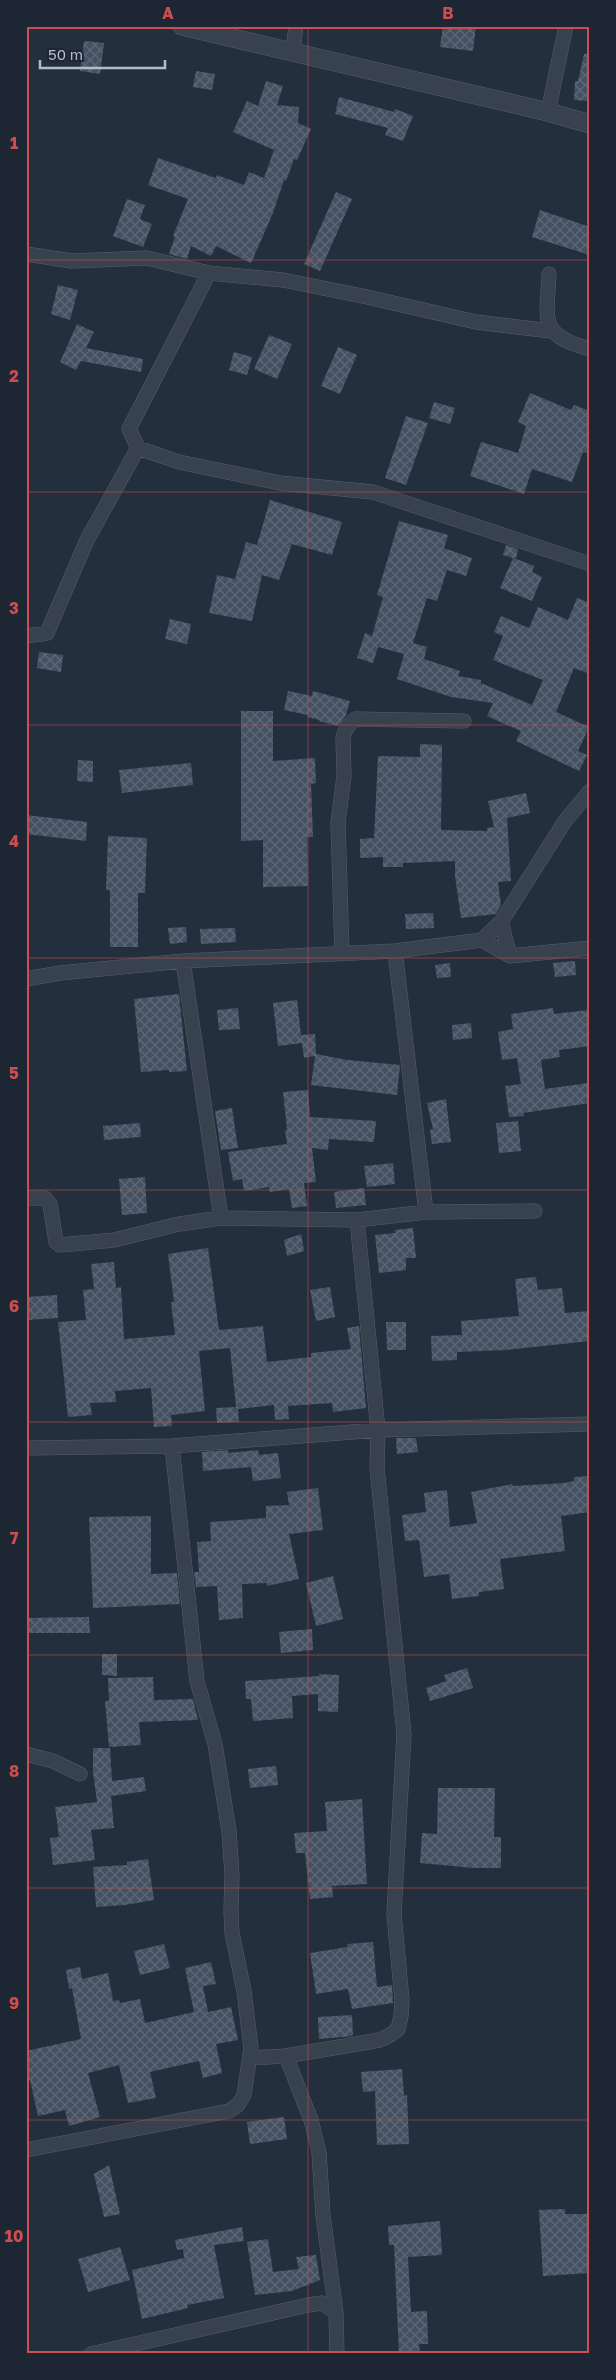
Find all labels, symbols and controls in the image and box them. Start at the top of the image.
text: A [162,3,174,23]
text: B [442,3,454,23]
scale bar [40,38,165,70]
text: 50 m [48,45,83,63]
text: 1 [10,133,18,153]
text: 2 [9,366,19,386]
text: 3 [9,598,19,618]
text: 4 [9,831,19,851]
text: 5 [9,1063,19,1083]
text: 6 [9,1296,19,1316]
text: 7 [10,1528,19,1548]
text: 8 [9,1761,19,1781]
text: 9 [9,1993,19,2013]
text: 10 [5,2226,23,2246]

